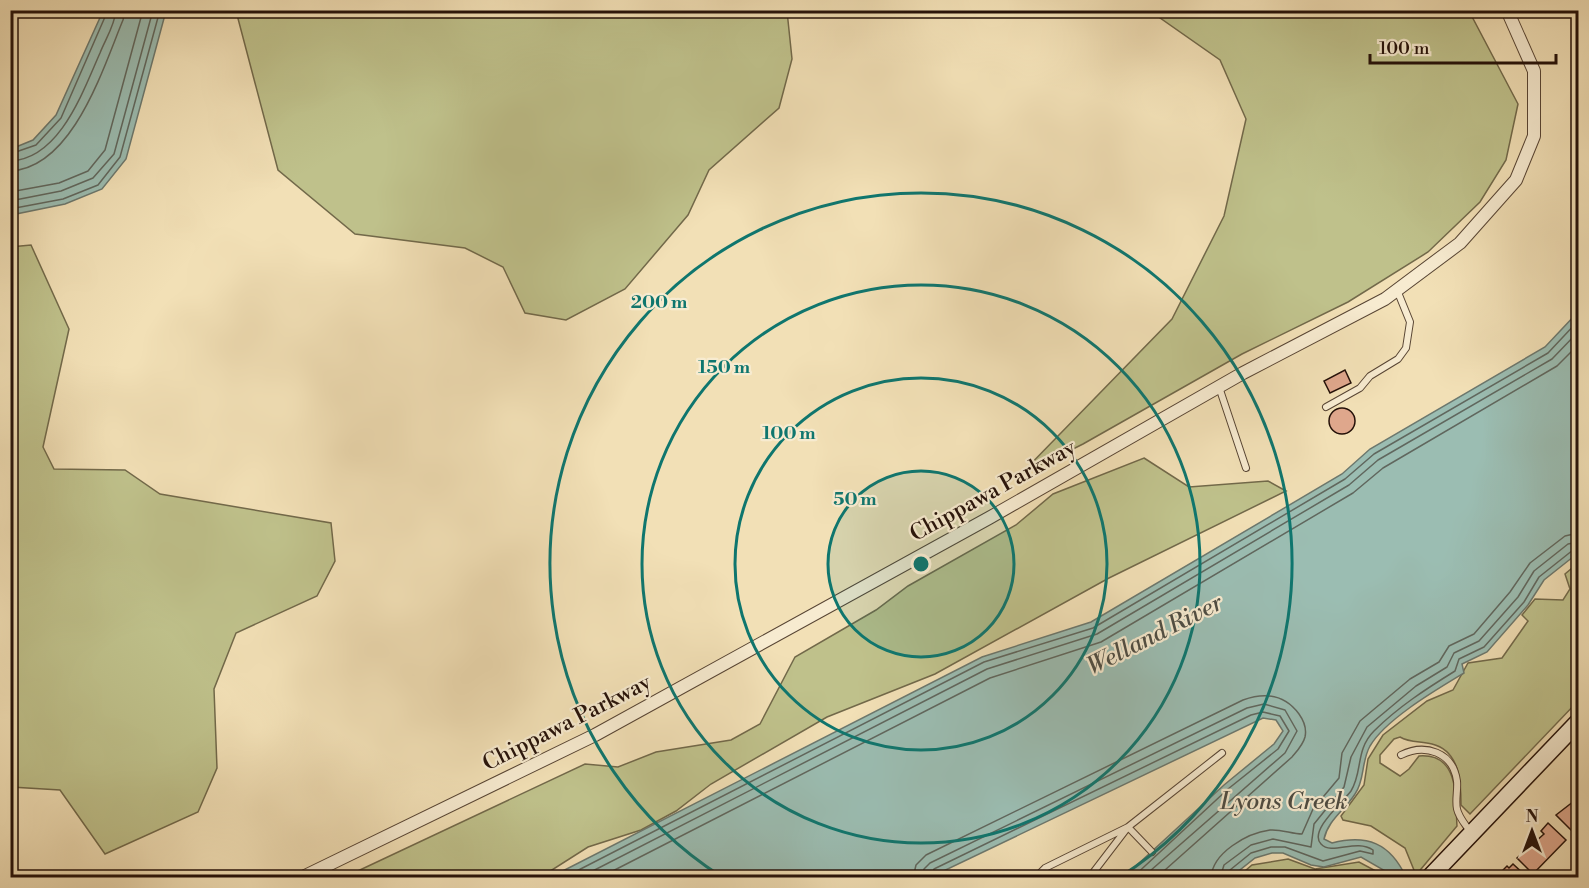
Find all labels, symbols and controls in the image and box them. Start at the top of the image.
scale bar [1370,27,1556,65]
text: 100 m [1379,37,1430,60]
text: 200 m [631,291,688,314]
text: 150 m [698,356,751,379]
text: 100 m [762,422,816,445]
street label: Chippawa Parkway [905,434,1081,548]
text: 50 m [833,488,877,511]
centre of rings [911,554,931,574]
water label: Welland River [1082,588,1229,682]
street label: Chippawa Parkway [478,669,656,777]
water label: Lyons Creek [1219,787,1348,817]
north arrow [1502,801,1562,861]
text: N [1526,807,1539,827]

